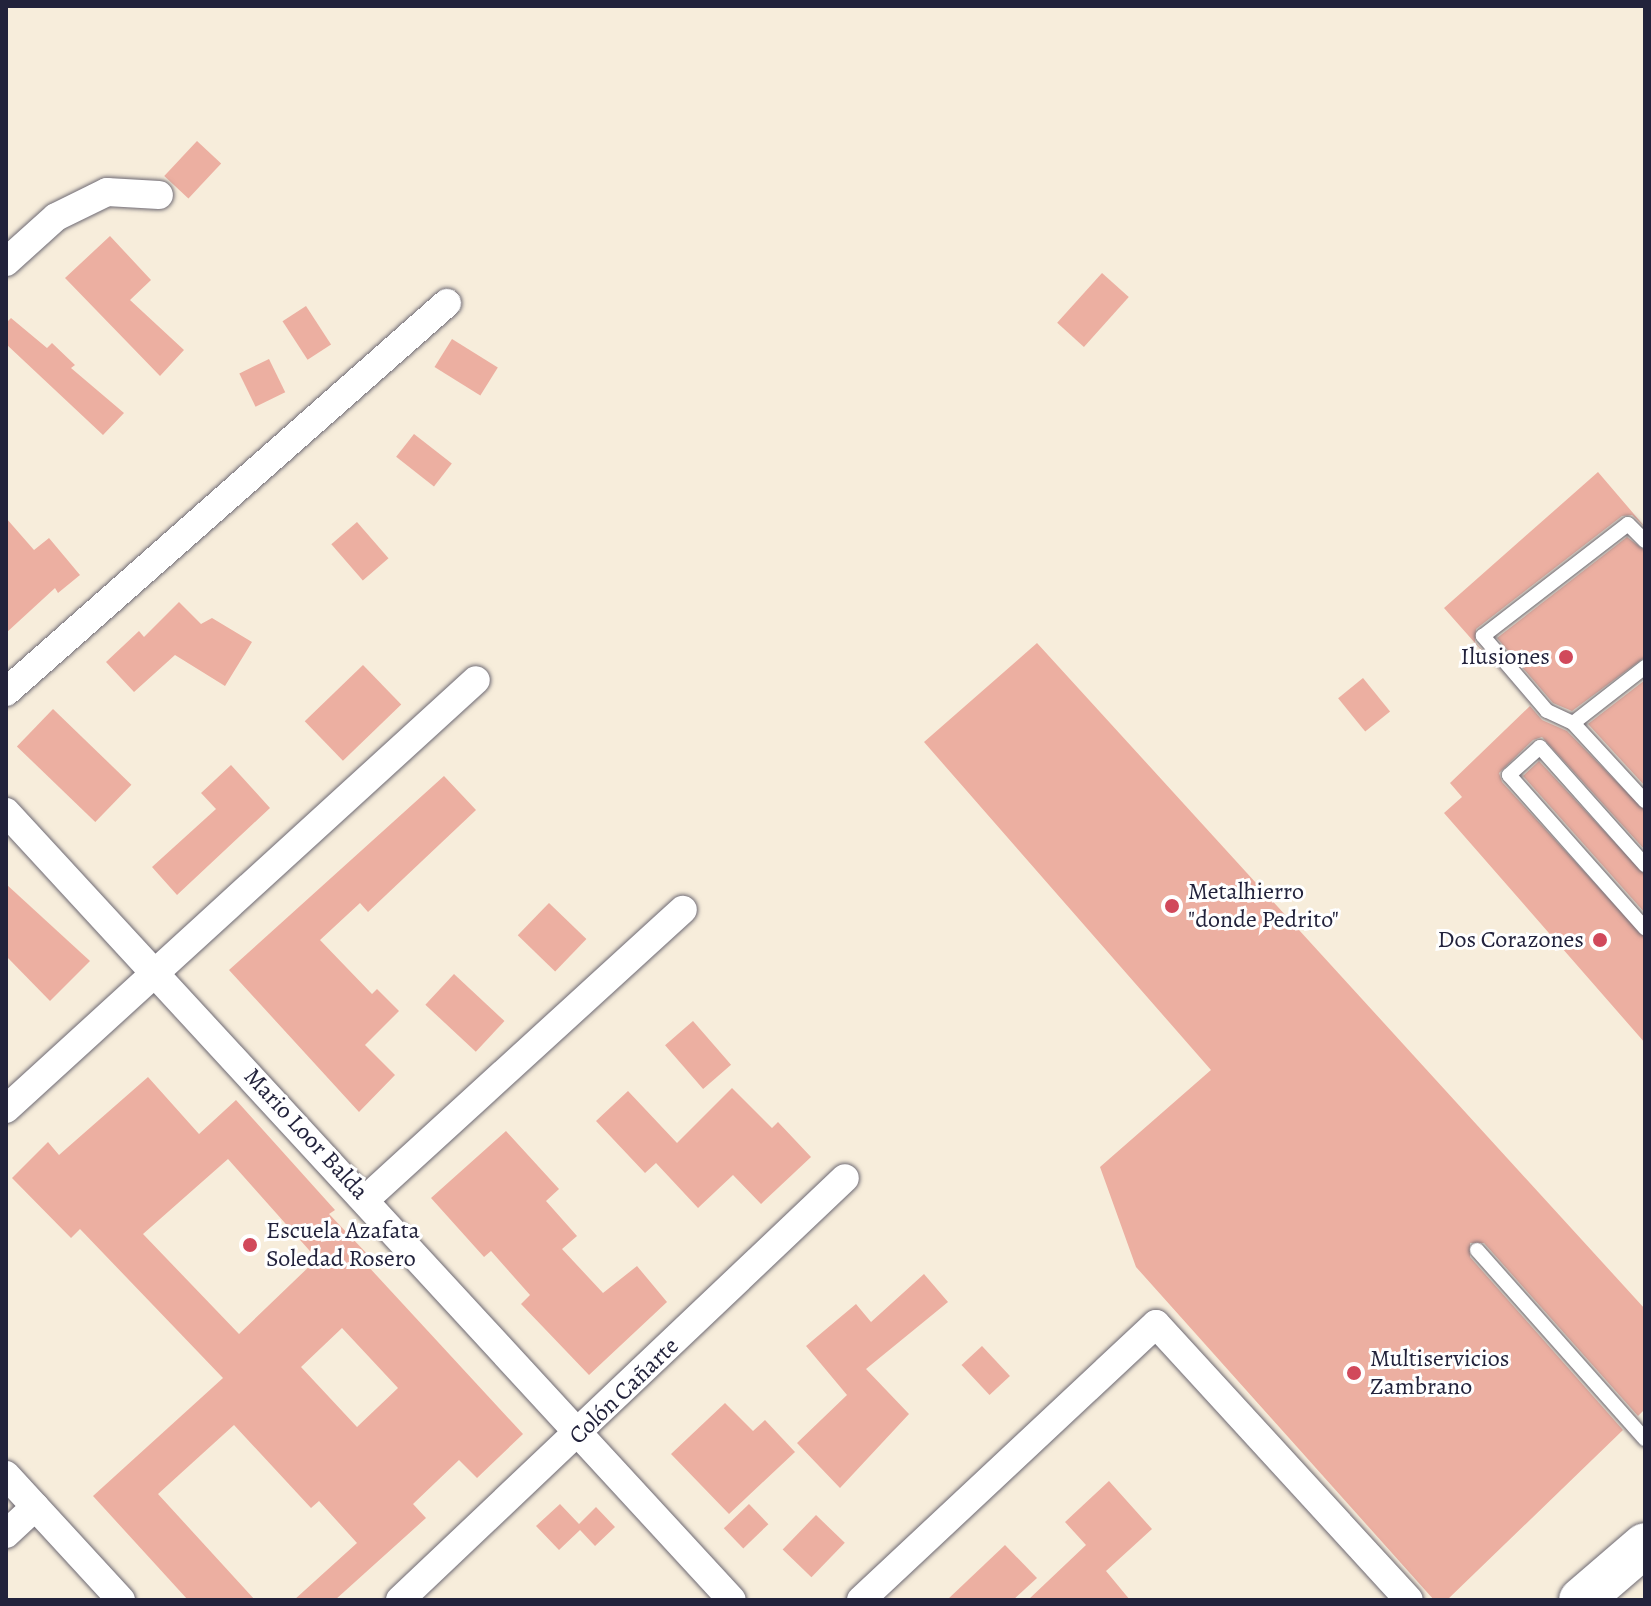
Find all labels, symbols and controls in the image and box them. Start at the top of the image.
place label: Ilusiones [1461,643,1550,671]
marker: Ilusiones [1557,648,1575,666]
place label: Metalhierro "donde Pedrito" [1188,878,1339,934]
marker: Metalhierro "donde Pedrito" [1163,897,1181,915]
place label: Dos Corazones [1438,926,1584,954]
marker: Dos Corazones [1591,931,1609,949]
street label: Mario Loor Balda [238,1062,374,1206]
place label: Escuela Azafata Soledad Rosero [266,1217,420,1273]
marker: Escuela Azafata Soledad Rosero [241,1236,259,1254]
street label: Colón Cañarte [563,1332,685,1450]
place label: Multiservicios Zambrano [1370,1345,1509,1401]
marker: Multiservicios Zambrano [1345,1364,1363,1382]

